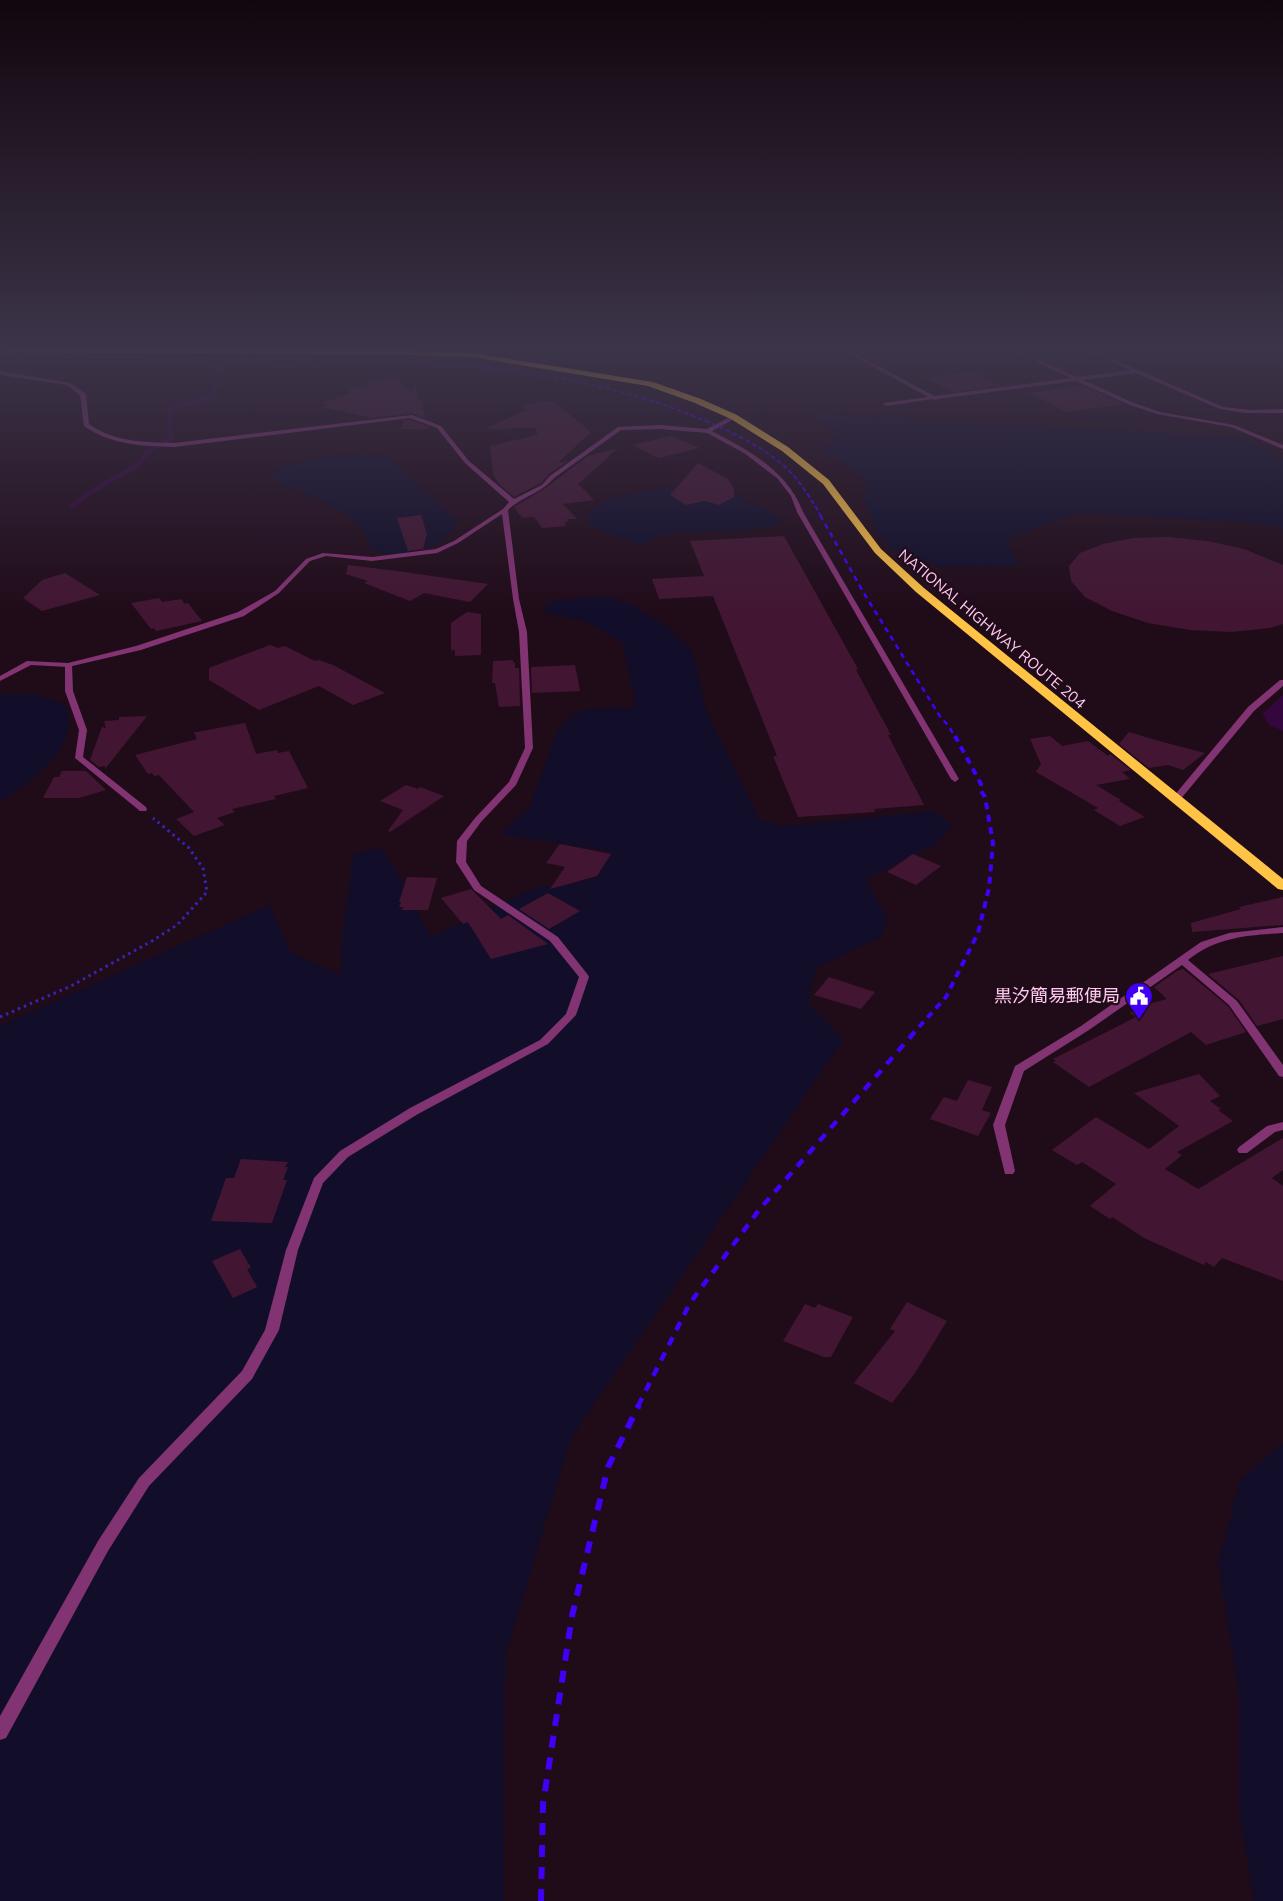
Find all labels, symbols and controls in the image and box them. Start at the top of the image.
street label: NATIONAL HIGHWAY ROUTE 204 [895,545,1090,712]
public building icon: 黒汐簡易郵便局 [1124,981,1154,1020]
place label: 黒汐簡易郵便局 [994,984,1120,1007]

